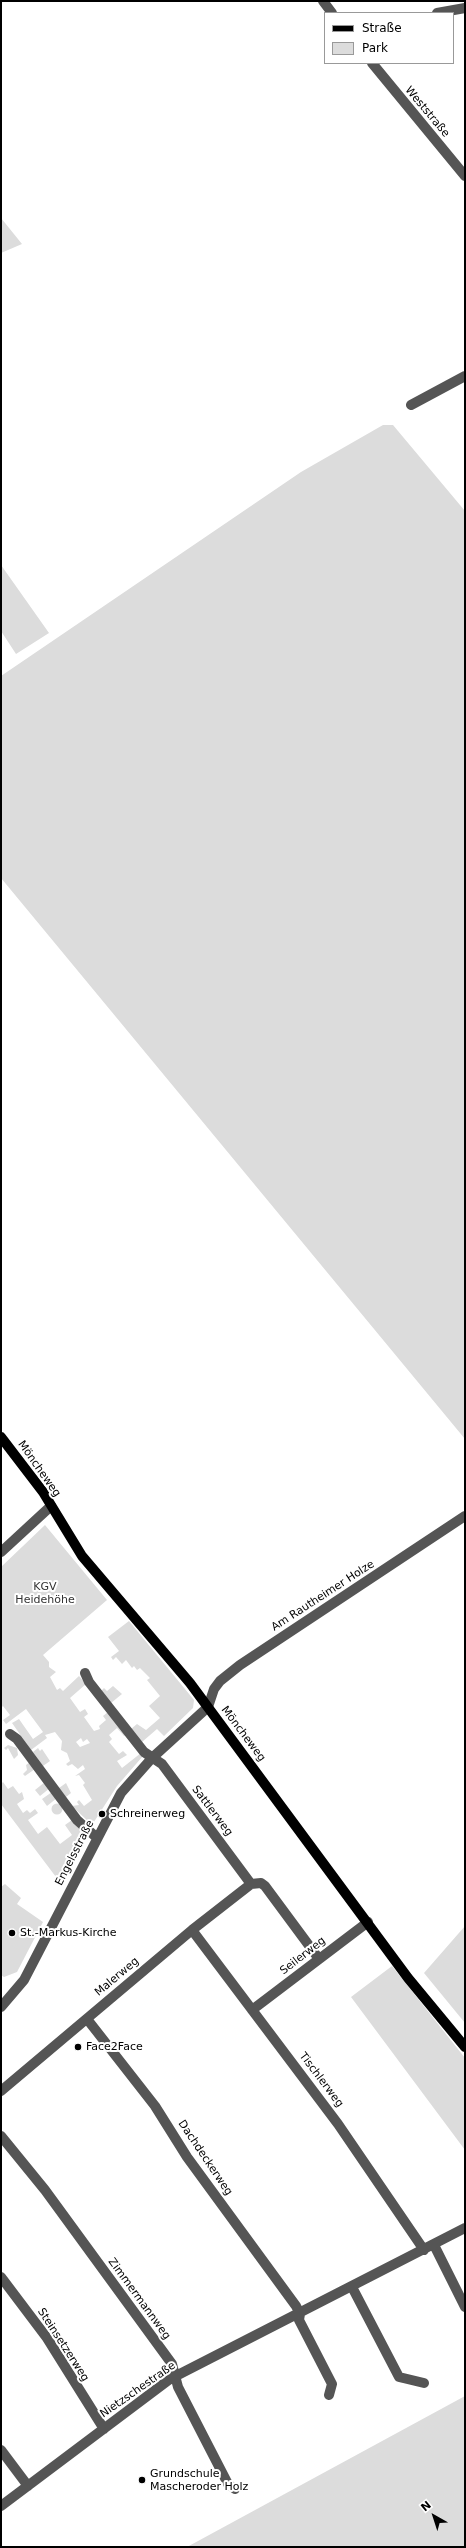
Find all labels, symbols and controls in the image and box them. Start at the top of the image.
legend [324,12,454,64]
text: Straße [362,21,402,35]
text: Park [362,41,388,55]
street label: Weststraße [402,84,452,140]
street label: Möncheweg [15,1438,63,1500]
street label: Am Rautheimer Holze [269,1558,377,1634]
park label: KGV Heidehöhe [15,1580,75,1606]
street label: Möncheweg [218,1704,268,1764]
street label: Sattlerweg [189,1783,235,1839]
place label: Schreinerweg [110,1807,185,1821]
marker: Schreinerweg [97,1809,107,1819]
street label: Engelsstraße [53,1818,97,1888]
place label: St.-Markus-Kirche [20,1926,117,1940]
marker: St.-Markus-Kirche [7,1928,17,1938]
street label: Seilerweg [278,1934,328,1978]
street label: Malerweg [92,1955,142,1999]
place label: Face2Face [86,2040,143,2054]
marker: Face2Face [73,2042,83,2052]
street label: Tischlerweg [296,2050,346,2110]
street label: Dachdeckerweg [175,2118,235,2198]
street label: Zimmermannweg [105,2256,173,2342]
street label: Steinsetzerweg [34,2306,92,2384]
street label: Nietzschestraße [98,2359,178,2421]
place label: Grundschule Mascheroder Holz [150,2467,248,2493]
marker: Grundschule Mascheroder Holz [137,2475,147,2485]
north arrow [414,2496,454,2536]
text: N [418,2498,434,2514]

